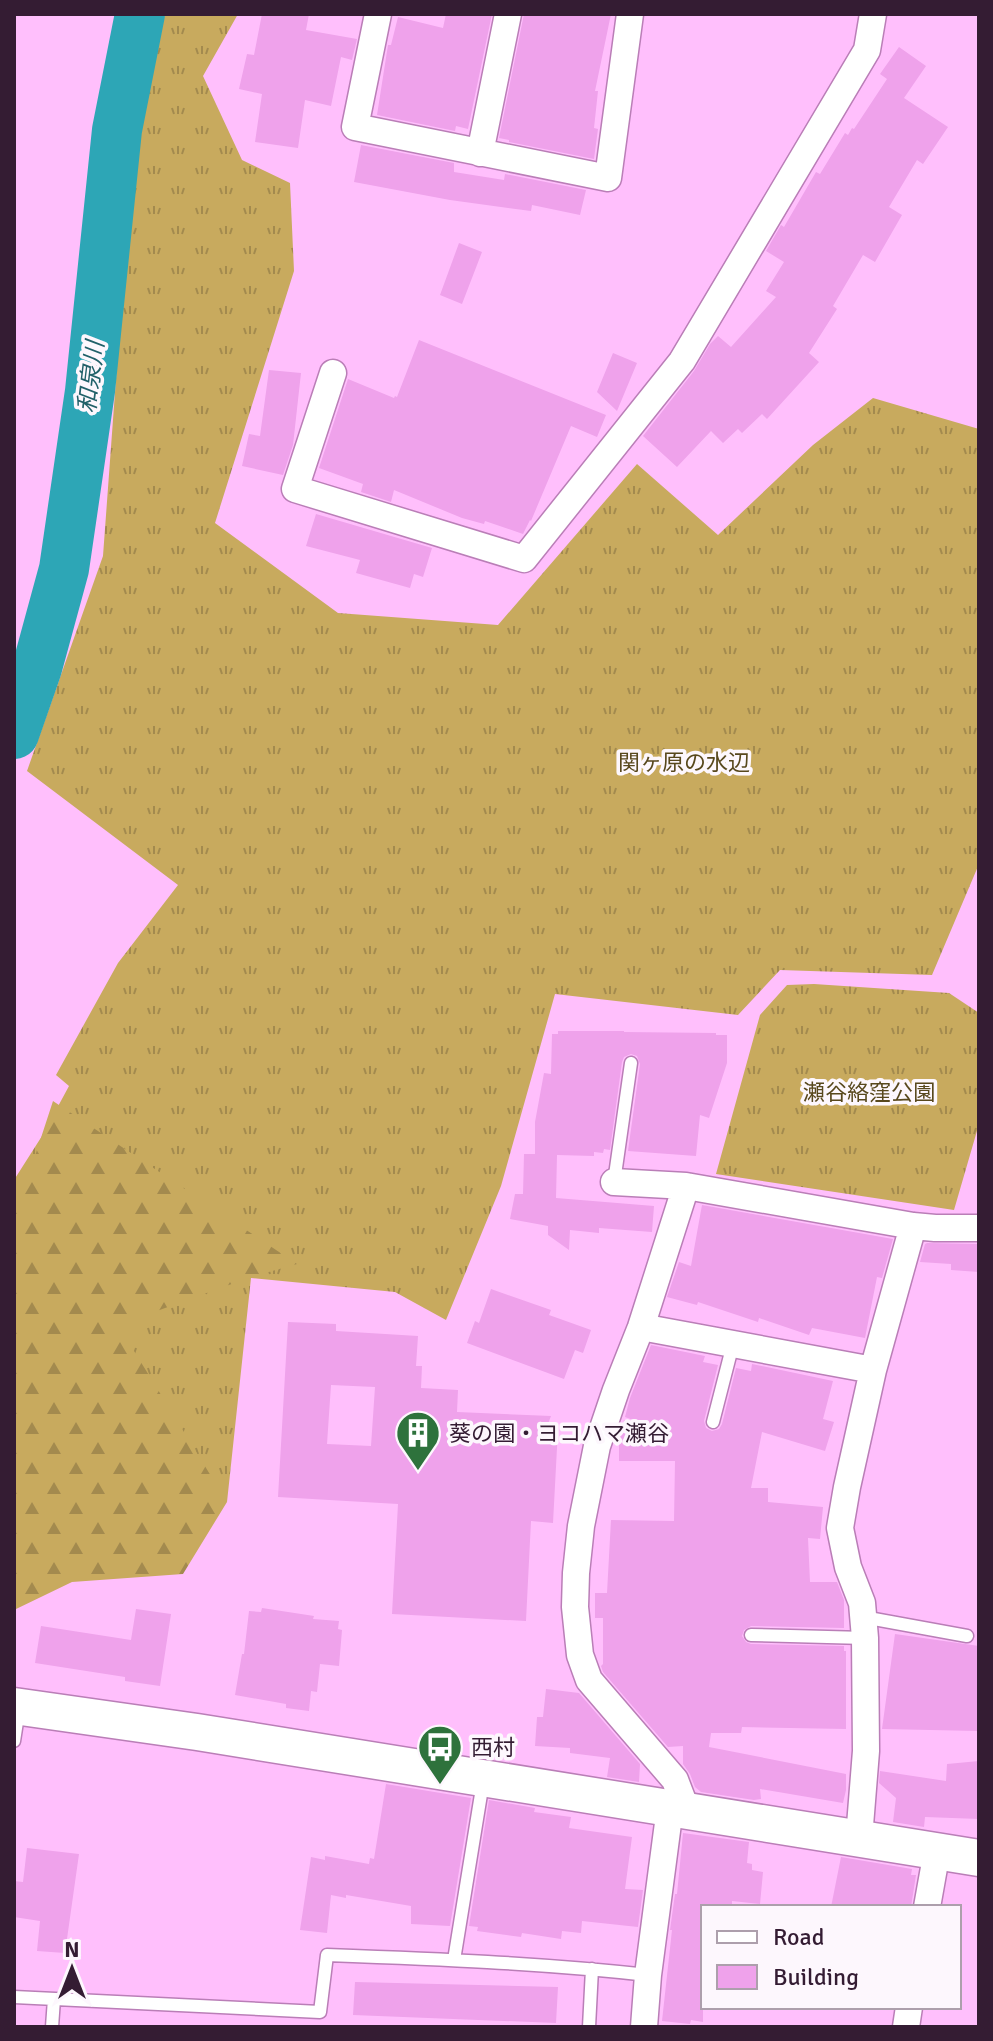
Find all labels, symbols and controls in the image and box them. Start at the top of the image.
water label: 和泉川 [72,336,111,415]
park label: 関ヶ原の水辺 [618,749,750,776]
park label: 瀬谷絡窪公園 [803,1079,935,1106]
building icon: 葵の園・ヨコハマ瀬谷 [394,1409,442,1472]
place label: 葵の園・ヨコハマ瀬谷 [449,1420,669,1447]
bus stop icon: 西村 [416,1723,464,1786]
place label: 西村 [471,1734,515,1761]
legend [701,1905,961,2009]
text: Road [773,1922,824,1952]
north arrow [32,1929,112,2009]
text: N [64,1936,80,1963]
text: Building [773,1962,859,1992]

